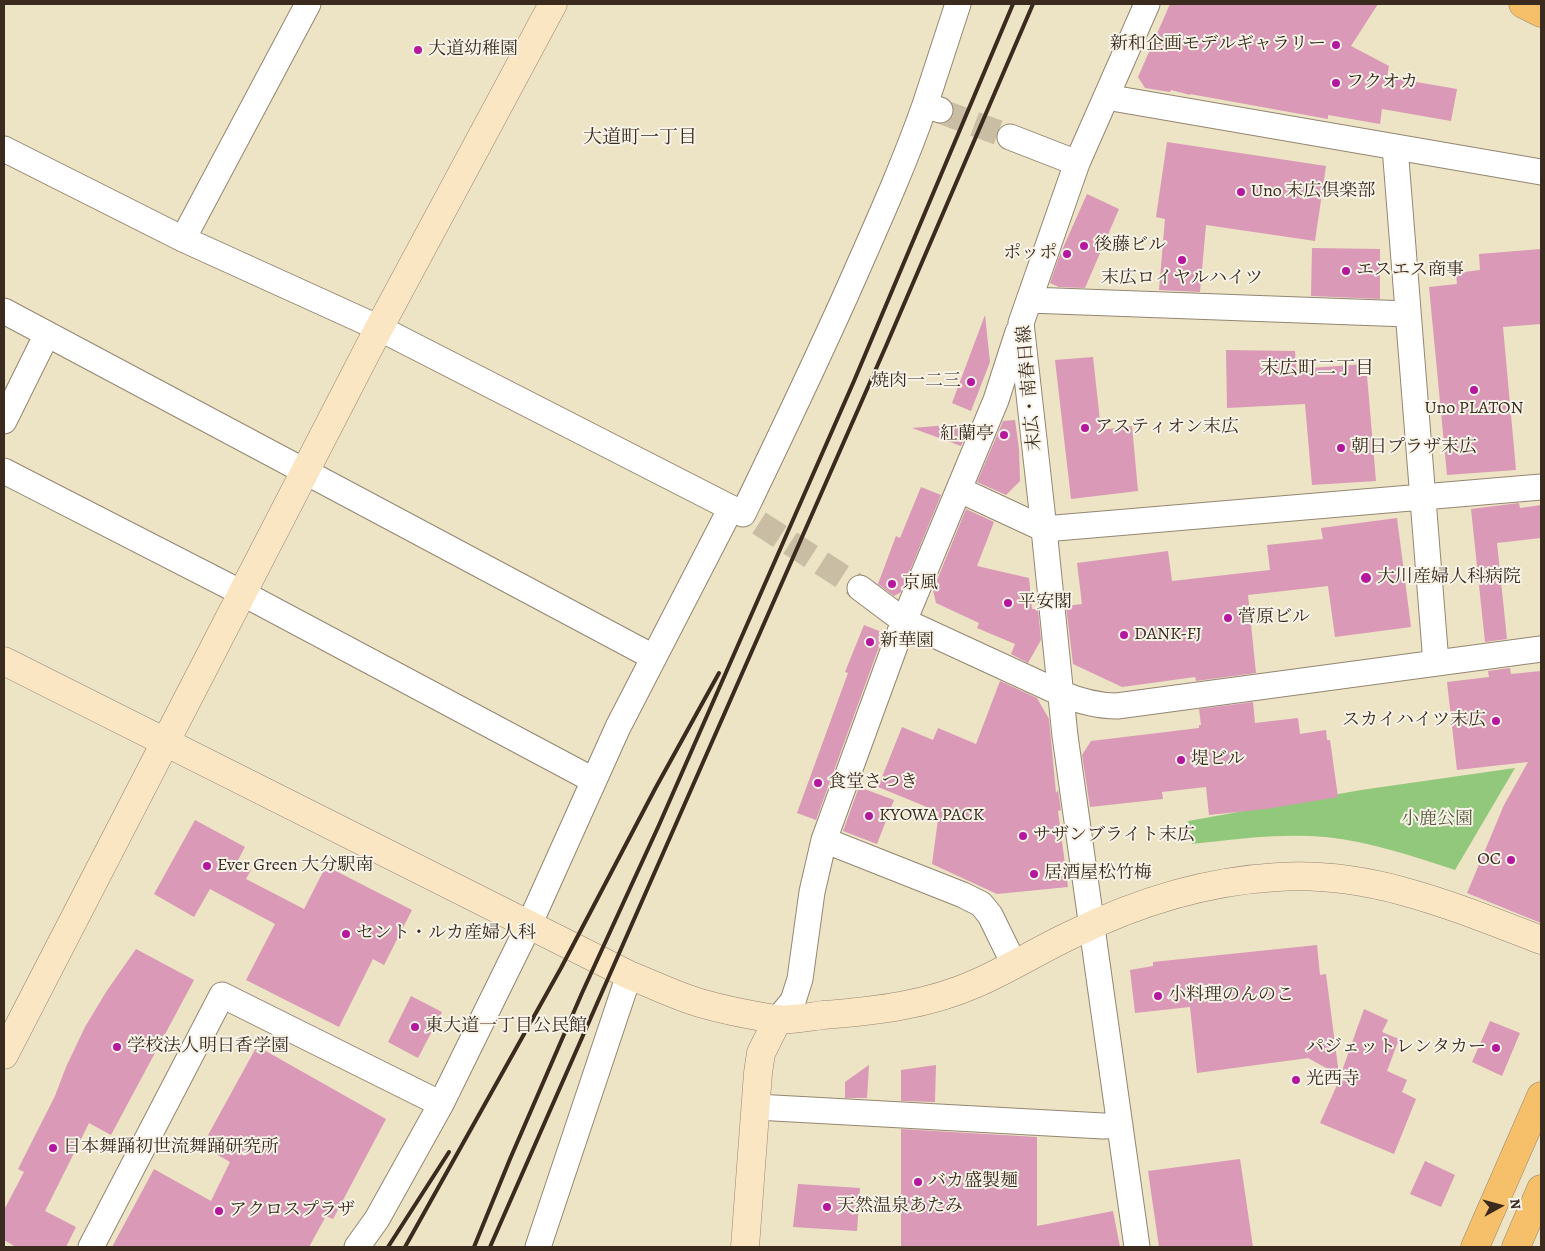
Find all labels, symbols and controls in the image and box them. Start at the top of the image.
place label: 新和企画モデルギャラリー [1110,34,1326,56]
place label: 大道幼稚園 [428,39,518,61]
marker: 新和企画モデルギャラリー [1330,39,1342,51]
marker: 大道幼稚園 [412,44,424,56]
place label: フクオカ [1346,72,1418,94]
marker: フクオカ [1330,77,1342,89]
district label: 大道町一丁目 [583,127,697,149]
place label: Uno 末広倶楽部 [1251,181,1375,203]
marker: Uno 末広倶楽部 [1235,186,1247,198]
place label: 後藤ビル [1094,235,1166,257]
marker: 後藤ビル [1078,240,1090,252]
place label: ポッポ [1003,243,1057,265]
marker: ポッポ [1061,248,1073,260]
marker: 末広ロイヤルハイツ [1176,254,1188,266]
place label: エスエス商事 [1356,260,1464,282]
marker: エスエス商事 [1340,265,1352,277]
place label: 末広ロイヤルハイツ [1101,268,1263,290]
street label: 末広・南春日線 [1014,324,1046,452]
district label: 末広町二丁目 [1260,358,1374,380]
place label: 焼肉一二三 [871,371,961,393]
marker: 焼肉一二三 [965,376,977,388]
marker: Uno PLATON [1468,384,1480,396]
place label: Uno PLATON [1425,398,1523,420]
place label: アスティオン末広 [1095,417,1239,439]
marker: アスティオン末広 [1079,422,1091,434]
place label: 紅蘭亭 [940,424,994,446]
marker: 紅蘭亭 [998,429,1010,441]
place label: 朝日プラザ末広 [1351,437,1477,459]
marker: 朝日プラザ末広 [1335,442,1347,454]
place label: 大川産婦人科病院 [1377,567,1521,589]
marker: 大川産婦人科病院 [1359,571,1373,585]
place label: 京風 [902,573,938,595]
marker: 京風 [886,578,898,590]
place label: 平安閣 [1018,592,1072,614]
marker: 平安閣 [1002,597,1014,609]
place label: 菅原ビル [1238,607,1310,629]
marker: 菅原ビル [1222,612,1234,624]
place label: DANK-FJ [1134,624,1202,646]
marker: DANK-FJ [1118,629,1130,641]
place label: 新華園 [880,631,934,653]
marker: 新華園 [864,636,876,648]
place label: スカイハイツ末広 [1342,710,1486,732]
marker: スカイハイツ末広 [1490,715,1502,727]
place label: 堤ビル [1191,749,1245,771]
marker: 堤ビル [1175,754,1187,766]
place label: 食堂さつき [828,772,918,794]
marker: 食堂さつき [812,777,824,789]
place label: KYOWA PACK [879,805,984,827]
park label: 小鹿公園 [1401,809,1473,831]
marker: KYOWA PACK [863,810,875,822]
place label: サザンブライト末広 [1033,825,1195,847]
marker: サザンブライト末広 [1017,830,1029,842]
place label: OC [1477,849,1501,871]
marker: OC [1505,854,1517,866]
place label: Ever Green 大分駅南 [217,855,373,877]
marker: Ever Green 大分駅南 [201,860,213,872]
place label: 居酒屋松竹梅 [1044,863,1152,885]
marker: 居酒屋松竹梅 [1028,868,1040,880]
place label: セント・ルカ産婦人科 [356,923,536,945]
marker: セント・ルカ産婦人科 [340,928,352,940]
place label: 小料理のんのこ [1168,985,1294,1007]
marker: 小料理のんのこ [1152,990,1164,1002]
place label: 東大道一丁目公民館 [425,1016,587,1038]
marker: 東大道一丁目公民館 [409,1021,421,1033]
place label: 学校法人明日香学園 [127,1036,289,1058]
place label: パジェットレンタカー [1306,1037,1486,1059]
marker: 学校法人明日香学園 [111,1041,123,1053]
marker: パジェットレンタカー [1490,1042,1502,1054]
place label: 光西寺 [1306,1069,1360,1091]
marker: 光西寺 [1290,1074,1302,1086]
place label: 日本舞踊初世流舞踊研究所 [63,1137,279,1159]
marker: 日本舞踊初世流舞踊研究所 [47,1142,59,1154]
place label: バカ盛製麺 [928,1171,1018,1193]
marker: バカ盛製麺 [912,1176,924,1188]
north arrow [1475,1181,1525,1231]
place label: 天然温泉あたみ [837,1196,963,1218]
text: N [1505,1198,1525,1210]
place label: アクロスプラザ [229,1200,355,1222]
marker: 天然温泉あたみ [821,1201,833,1213]
marker: アクロスプラザ [213,1205,225,1217]

